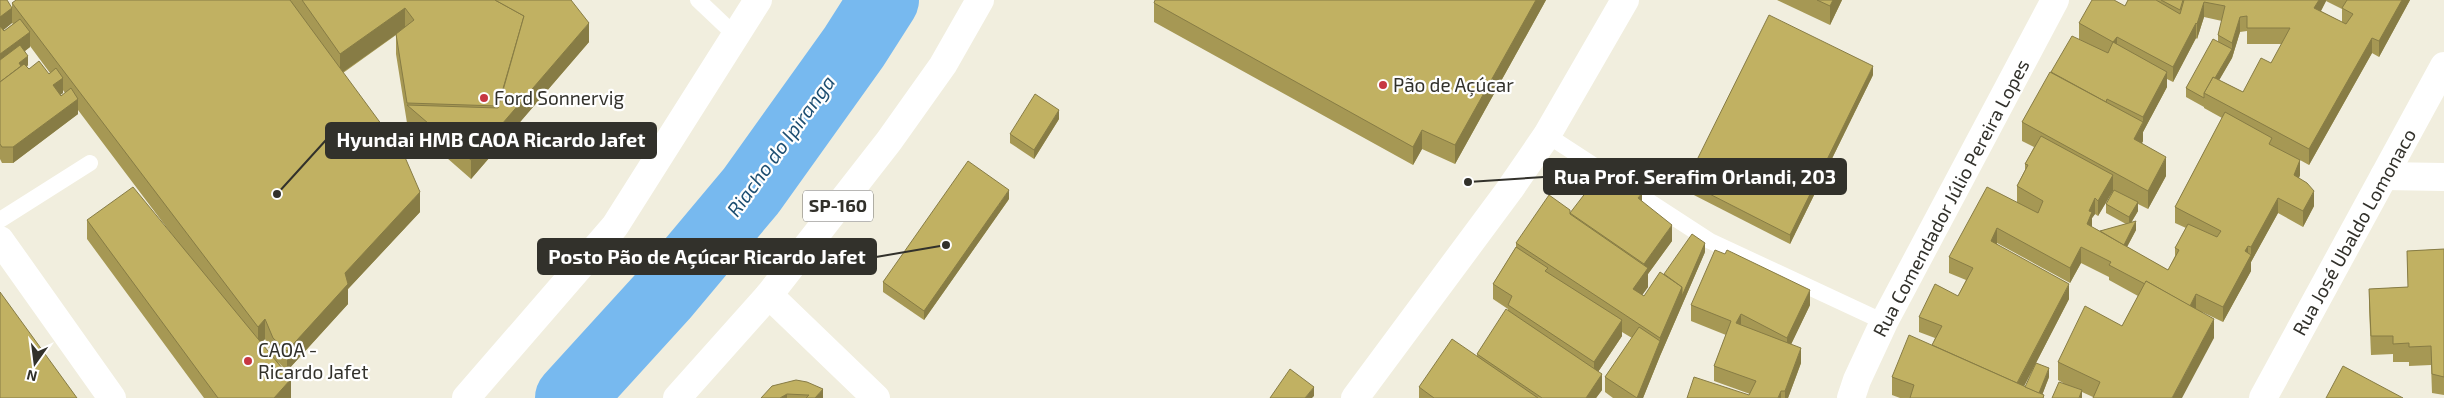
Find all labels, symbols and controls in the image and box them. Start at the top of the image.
street label: Rua Comendador Júlio Pereira Lopes [1867,55,2034,340]
water label: Riacho do Ipiranga [721,70,839,221]
place label: Pão de Açúcar [1393,73,1514,97]
marker: Pão de Açúcar [1377,79,1389,91]
place label: Ford Sonnervig [494,86,624,109]
marker: Ford Sonnervig [478,92,490,104]
callout: Hyundai HMB CAOA Ricardo Jafet [326,123,656,158]
street label: Rua José Ubaldo Lomonaco [2287,124,2420,339]
text: Hyundai HMB CAOA Ricardo Jafet [336,127,646,152]
callout: Rua Prof. Serafim Orlandi, 203 [1544,159,1846,194]
text: Rua Prof. Serafim Orlandi, 203 [1554,164,1836,188]
road number: SP-160 [803,190,873,222]
callout: Posto Pão de Açúcar Ricardo Jafet [538,239,876,274]
text: Posto Pão de Açúcar Ricardo Jafet [548,244,866,269]
north arrow [10,338,60,388]
place label: CAOA - Ricardo Jafet [258,338,369,383]
marker: CAOA - Ricardo Jafet [242,355,254,367]
text: N [25,367,39,386]

